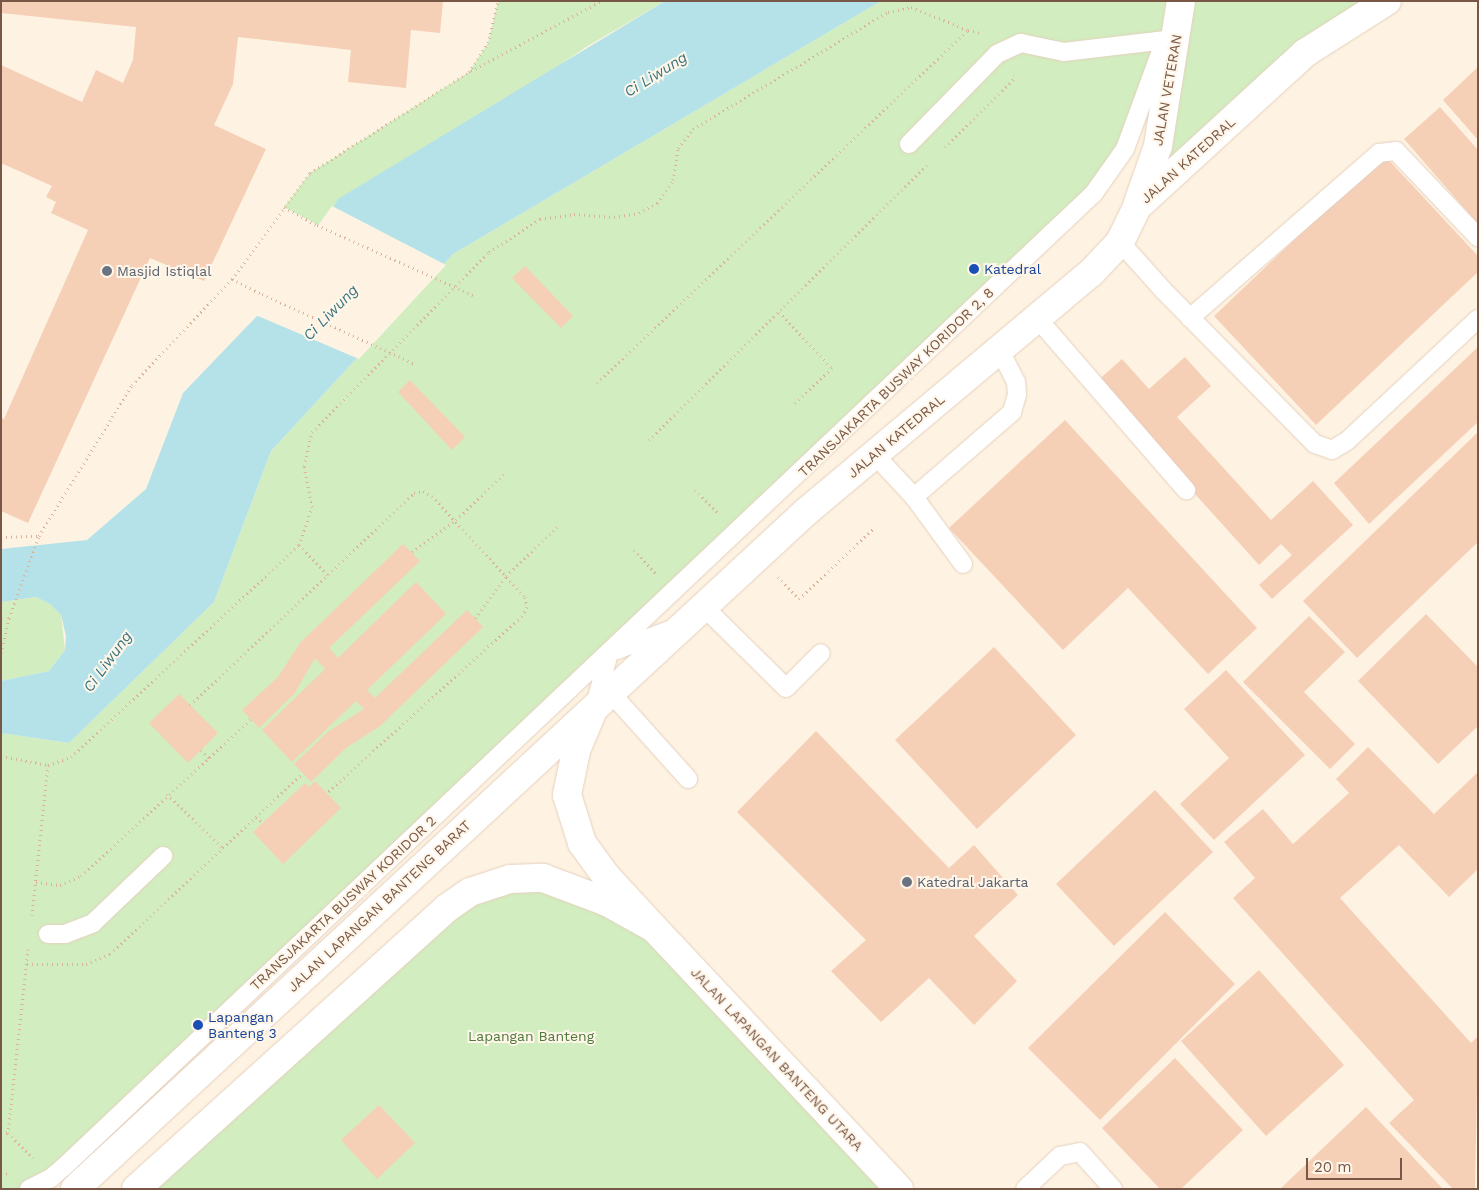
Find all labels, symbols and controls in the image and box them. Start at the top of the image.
street label: JALAN VETERAN [1149,33,1185,147]
water label: Ci Liwung [621,49,691,101]
street label: JALAN KATEDRAL [1137,113,1239,207]
place label: Katedral [984,261,1041,277]
place label: Masjid Istiqlal [117,263,211,279]
marker: Katedral [968,263,980,275]
marker: Masjid Istiqlal [101,265,113,277]
water label: Ci Liwung [300,281,362,345]
street label: TRANSJAKARTA BUSWAY KORIDOR 2, 8 [794,283,998,481]
street label: JALAN KATEDRAL [844,391,948,481]
water label: Ci Liwung [80,628,136,696]
street label: TRANSJAKARTA BUSWAY KORIDOR 2 [246,812,440,994]
street label: JALAN LAPANGAN BANTENG BARAT [284,817,474,995]
place label: Katedral Jakarta [917,874,1029,890]
marker: Katedral Jakarta [901,876,913,888]
street label: JALAN LAPANGAN BANTENG UTARA [687,964,867,1154]
place label: Lapangan Banteng 3 [208,1009,277,1042]
marker: Lapangan Banteng 3 [192,1019,204,1031]
park label: Lapangan Banteng [468,1028,594,1044]
scale bar [1309,1148,1405,1180]
text: 20 m [1314,1158,1352,1176]

